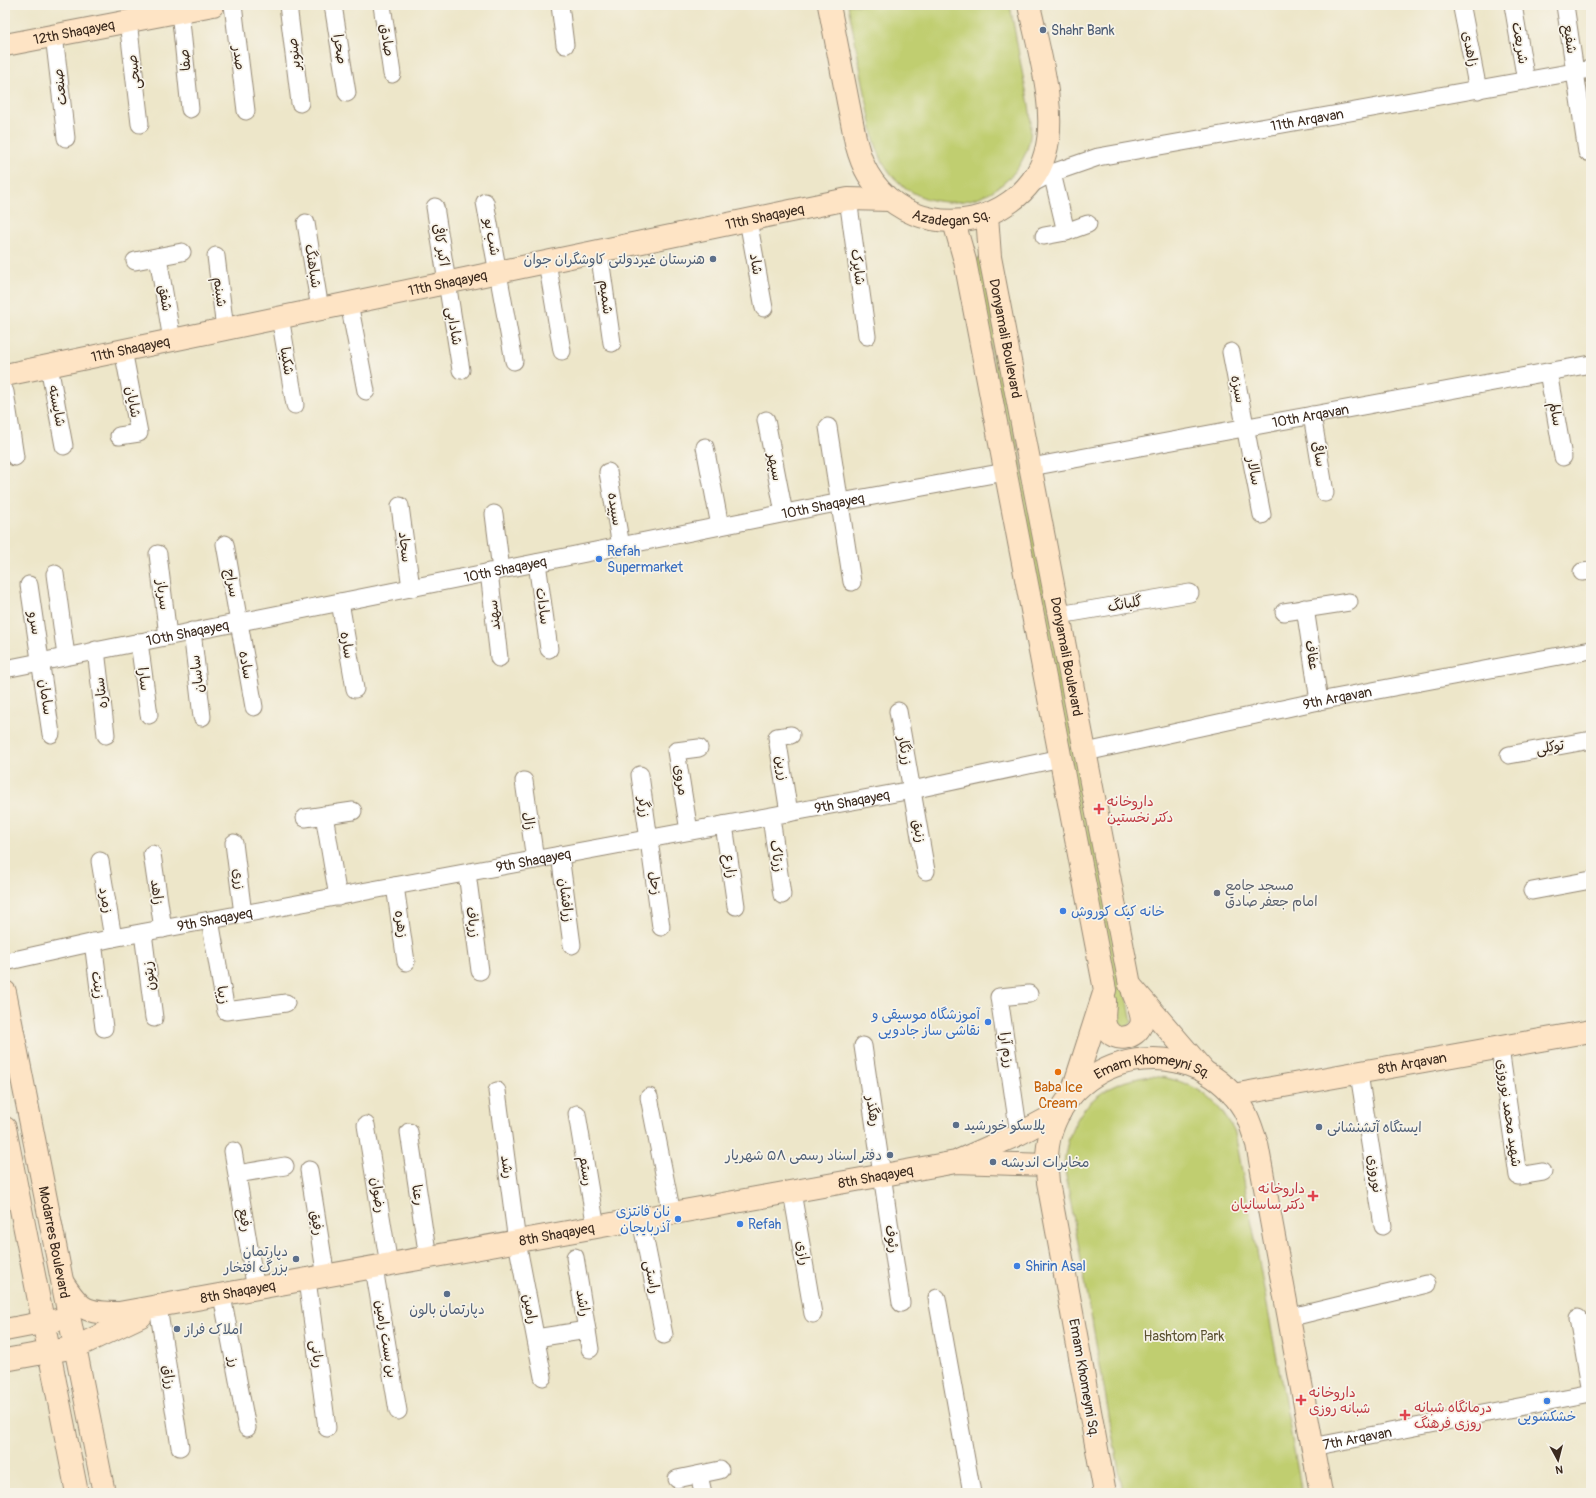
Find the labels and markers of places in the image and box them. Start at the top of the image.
place label: Shahr Bank [1051,22,1115,39]
marker: Shahr Bank [1038,25,1048,35]
place label: هنرستان غیردولتی کاوشگران جوان [523,251,705,268]
marker: هنرستان غیردولتی کاوشگران جوان [708,254,718,264]
place label: Refah Supermarket [607,543,683,576]
marker: Refah Supermarket [594,554,604,564]
place label: داروخانه دکتر نخستین [1107,793,1173,826]
marker: داروخانه دکتر نخستین [1094,804,1104,814]
place label: مسجد جامع امام جعفر صادق [1225,877,1318,912]
marker: مسجد جامع امام جعفر صادق [1212,888,1222,898]
place label: خانه کیک کوروش [1071,903,1165,920]
marker: خانه کیک کوروش [1058,906,1068,916]
place label: آموزشگاه موسیقی و نقاشی ساز جادویی [871,1006,981,1039]
marker: آموزشگاه موسیقی و نقاشی ساز جادویی [983,1017,993,1027]
marker: Baba Ice Cream [1053,1067,1063,1077]
place label: Baba Ice Cream [1034,1079,1082,1112]
place label: پلاسکو خورشید [964,1117,1045,1135]
place label: ایستگاه آتشنشانی [1327,1119,1422,1136]
marker: پلاسکو خورشید [951,1120,961,1130]
marker: ایستگاه آتشنشانی [1314,1122,1324,1132]
place label: دفتر اسناد رسمی ۵۸ شهریار [725,1147,882,1164]
marker: دفتر اسناد رسمی ۵۸ شهریار [885,1150,895,1160]
place label: مخابرات اندیشه [1001,1154,1089,1171]
marker: مخابرات اندیشه [988,1157,998,1167]
place label: داروخانه دکتر ساسانیان [1231,1180,1305,1213]
marker: داروخانه دکتر ساسانیان [1308,1191,1318,1201]
place label: نان فانتزی آذربایجان [616,1203,671,1236]
marker: نان فانتزی آذربایجان [673,1214,683,1224]
place label: Refah [748,1216,781,1233]
marker: Refah [735,1219,745,1229]
place label: دپارتمان بزرگ افتخار [223,1243,288,1276]
marker: دپارتمان بزرگ افتخار [291,1254,301,1264]
place label: Shirin Asal [1025,1258,1086,1275]
marker: Shirin Asal [1012,1261,1022,1271]
marker: دپارتمان بالون [442,1289,452,1299]
place label: دپارتمان بالون [409,1301,485,1319]
place label: املاک فراز [184,1321,243,1338]
marker: املاک فراز [172,1324,182,1334]
place label: داروخانه شبانه روزی [1309,1384,1370,1417]
marker: داروخانه شبانه روزی [1296,1395,1306,1405]
marker: خشکشویی [1542,1396,1552,1406]
place label: درمانگاه شبانه روزی فرهنگ [1414,1399,1492,1432]
place label: خشکشویی [1518,1408,1576,1425]
marker: درمانگاه شبانه روزی فرهنگ [1399,1409,1411,1421]

